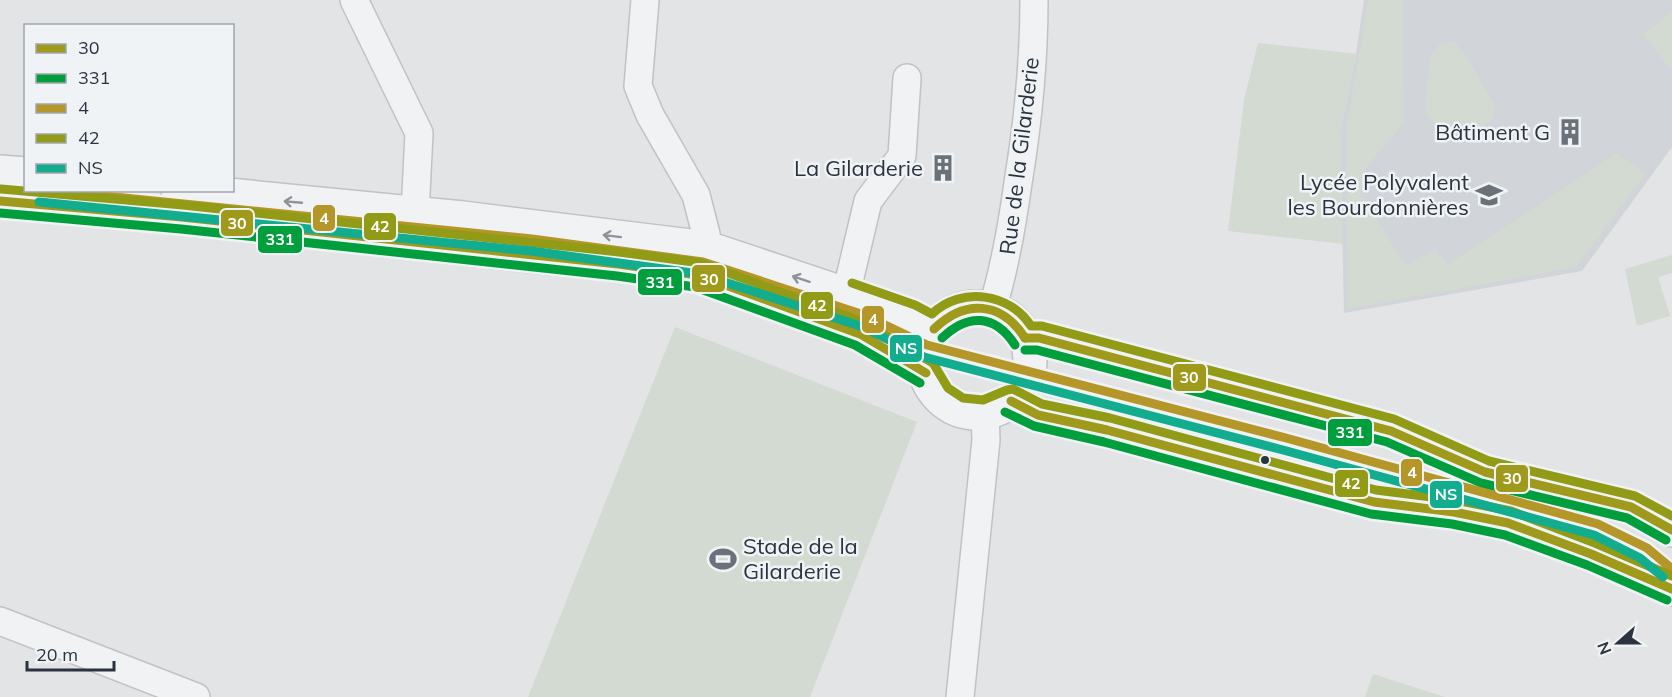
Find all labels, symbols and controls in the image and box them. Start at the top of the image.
legend [24,24,234,192]
text: 30 [78,36,100,59]
street label: Rue de la Gilarderie [993,56,1045,256]
text: 331 [78,66,110,89]
text: 4 [78,96,89,119]
building icon: Bâtiment G [1555,117,1585,147]
place label: Bâtiment G [1435,118,1550,146]
text: 42 [78,126,100,149]
building icon: La Gilarderie [928,153,958,183]
place label: La Gilarderie [794,154,923,182]
text: NS [78,156,103,179]
place label: Lycée Polyvalent les Bourdonnières [1288,168,1469,221]
school or university icon: Lycée Polyvalent les Bourdonnières [1474,180,1504,210]
one-way arrow [284,196,303,207]
line badge: 4 [312,204,336,232]
text: 4 [319,208,329,228]
line badge: 30 [220,209,254,237]
line badge: 42 [363,212,397,241]
text: 30 [227,213,247,233]
text: 42 [370,216,390,236]
line badge: 331 [257,225,303,254]
text: 331 [266,229,294,249]
one-way arrow [603,231,623,242]
line badge: 30 [691,264,726,293]
line badge: 331 [637,268,683,296]
text: 30 [699,269,719,289]
text: 331 [646,272,674,292]
one-way arrow [792,273,811,284]
line badge: 42 [800,291,834,320]
text: 42 [807,295,827,315]
line badge: 4 [861,305,885,334]
text: 4 [868,309,878,329]
line badge: NS [889,334,923,363]
text: NS [895,338,917,358]
line badge: 30 [1172,363,1207,392]
text: 30 [1179,367,1199,387]
line badge: 331 [1327,418,1373,447]
text: 331 [1336,422,1364,442]
unlabelled marker [1259,454,1271,466]
line badge: 4 [1400,458,1423,487]
text: 4 [1407,462,1417,482]
line badge: 30 [1495,464,1529,493]
text: 30 [1502,468,1522,488]
line badge: 42 [1334,469,1369,498]
text: 42 [1341,473,1361,493]
line badge: NS [1429,480,1463,509]
text: NS [1435,484,1457,504]
place label: Stade de la Gilarderie [743,532,858,585]
sports icon: Stade de la Gilarderie [708,544,738,574]
north arrow [1588,613,1648,673]
scale bar [27,634,114,672]
text: N [1592,639,1615,658]
text: 20 m [36,643,78,666]

